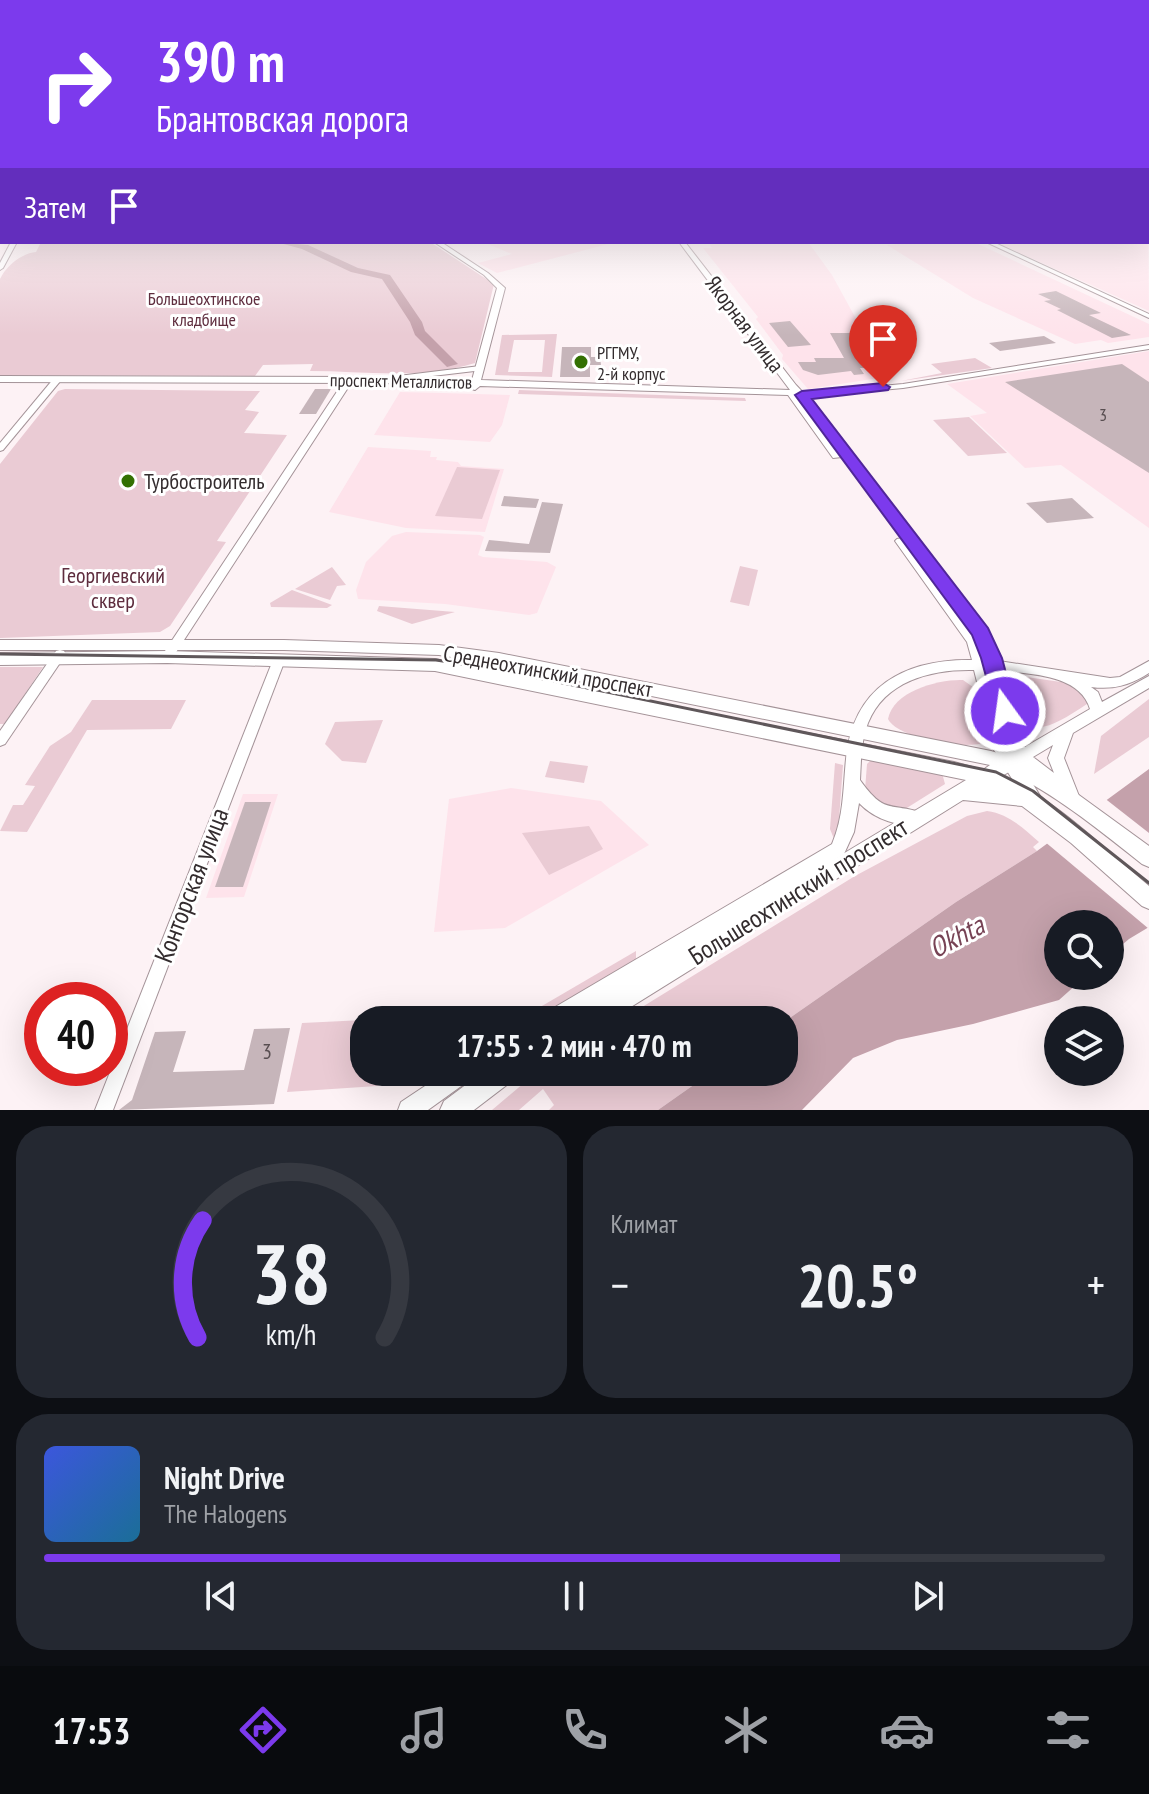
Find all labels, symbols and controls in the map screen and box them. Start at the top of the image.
text: 390 m [156,25,285,97]
icon: right [24,32,128,136]
text: Брантовская дорога [156,95,409,142]
icon: arrive [102,184,146,228]
text: Затем [24,187,86,226]
street label: Якорная улица [699,270,791,378]
park label: Большеохтинское кладбище [148,287,260,331]
pin [849,305,917,387]
icon: arrive [861,317,905,361]
place label: РГГМУ, 2-й корпус [597,341,666,385]
marker: РГГМУ, 2-й корпус [572,353,590,371]
street label: проспект Металлистов [330,368,472,394]
house number: 3 [1099,403,1107,426]
place label: Турбостроитель [144,467,265,495]
marker: Турбостроитель [119,472,137,490]
park label: Георгиевский сквер [61,561,165,614]
street label: Среднеохтинский проспект [441,639,656,703]
position arrow [963,669,1047,753]
street label: Конторская улица [146,803,236,967]
street label: Большеохтинский проспект [682,810,914,972]
water label: Okhta [922,905,992,966]
map controls [1044,910,1124,1086]
button: search [1044,910,1124,990]
speed limit sign: 40 [24,982,128,1086]
button: layers [1044,1006,1124,1086]
text: 17:55 · 2 мин · 470 m [456,1026,692,1065]
house number: 3 [262,1037,272,1065]
text: Климат [611,1207,677,1240]
text: 38 [251,1219,331,1327]
text: 20.5° [797,1246,918,1324]
text: − [611,1256,629,1313]
text: + [1087,1256,1105,1313]
text: km/h [266,1316,317,1353]
text: Night Drive [164,1458,285,1497]
text: The Halogens [164,1497,287,1530]
icon: previous [199,1574,243,1618]
icon: pause [552,1574,596,1618]
icon: next [906,1574,950,1618]
icon: directions [235,1702,291,1758]
icon: music [396,1702,452,1758]
icon: phone [557,1702,613,1758]
icon: climate [718,1702,774,1758]
icon: car [879,1702,935,1758]
icon: filters [1040,1702,1096,1758]
text: 17:53 [53,1707,130,1754]

